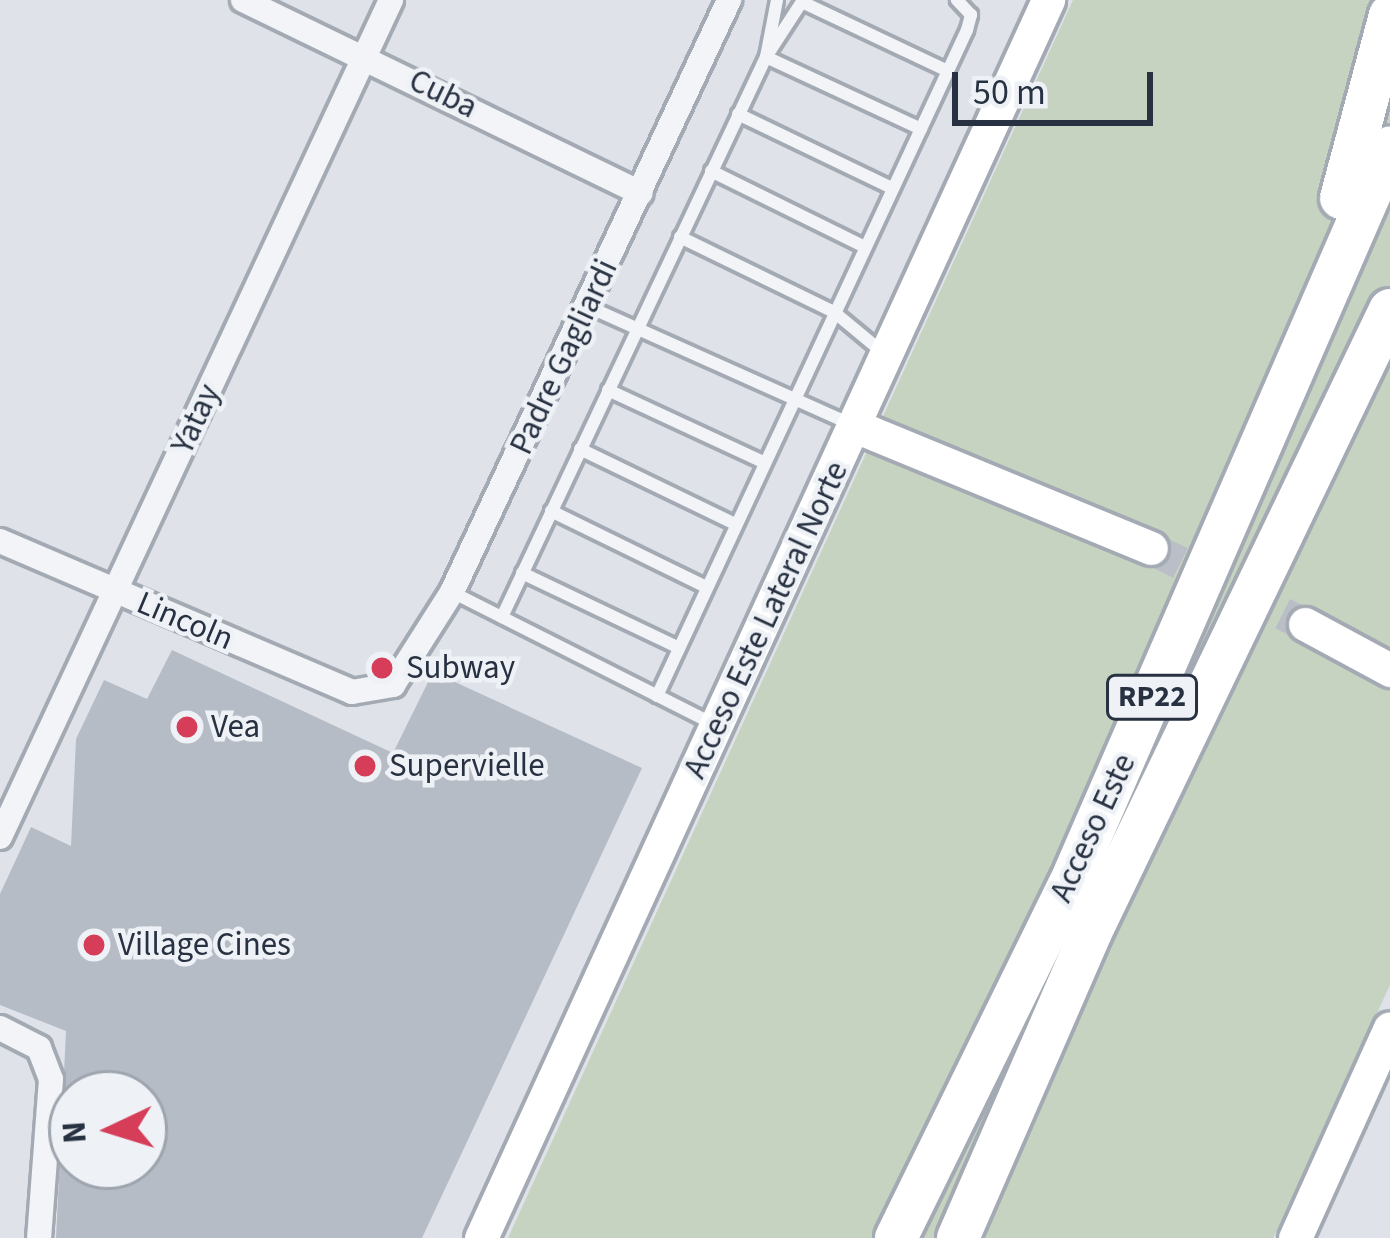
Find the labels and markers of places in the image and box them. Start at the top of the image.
place label: Subway [406,648,515,688]
marker: Subway [369,655,395,681]
place label: Vea [211,707,260,747]
marker: Vea [174,714,200,740]
place label: Supervielle [389,746,545,786]
marker: Supervielle [352,753,378,779]
place label: Village Cines [118,925,291,965]
marker: Village Cines [81,932,107,958]

